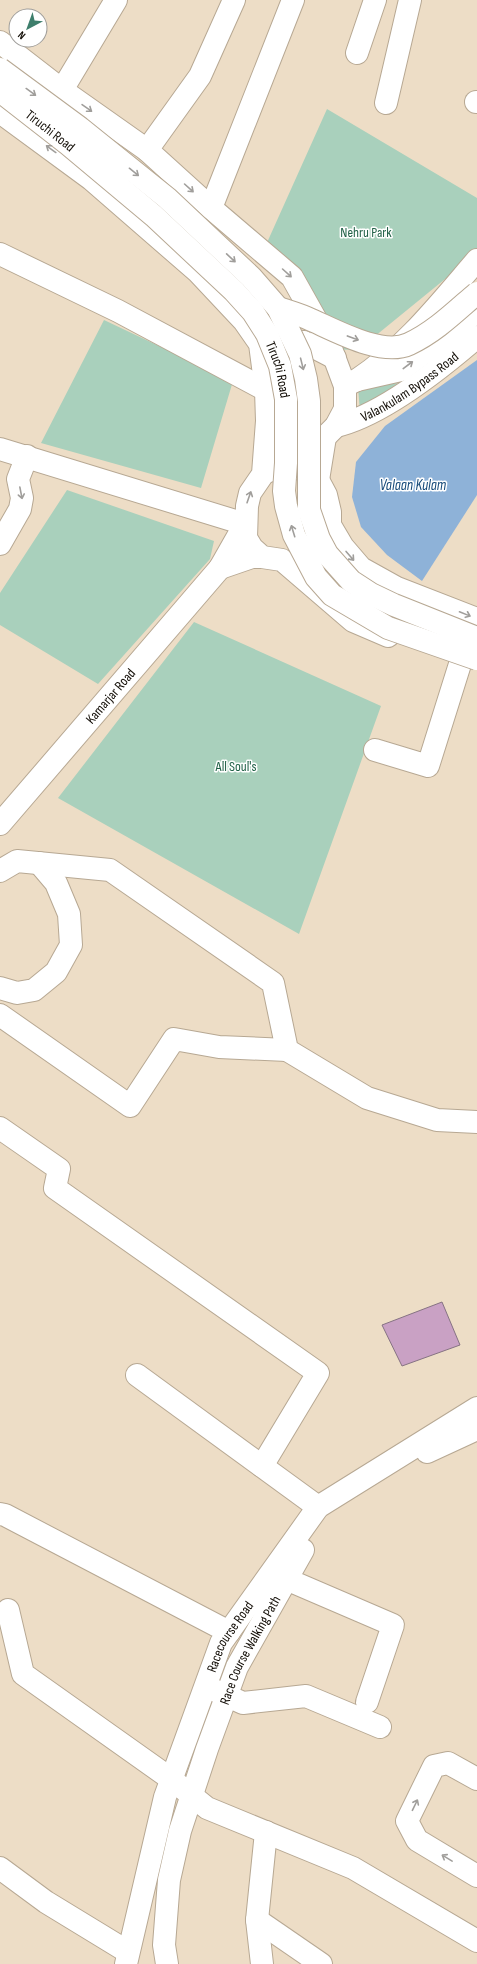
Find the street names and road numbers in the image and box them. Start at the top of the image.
street label: Tiruchi Road [22,106,79,155]
street label: Tiruchi Road [262,339,294,399]
street label: Valankulam Bypass Road [358,348,462,425]
street label: Kamarjar Road [82,665,139,727]
street label: Race Course Walking Path [215,1592,284,1707]
street label: Racecourse Road [203,1597,257,1675]

